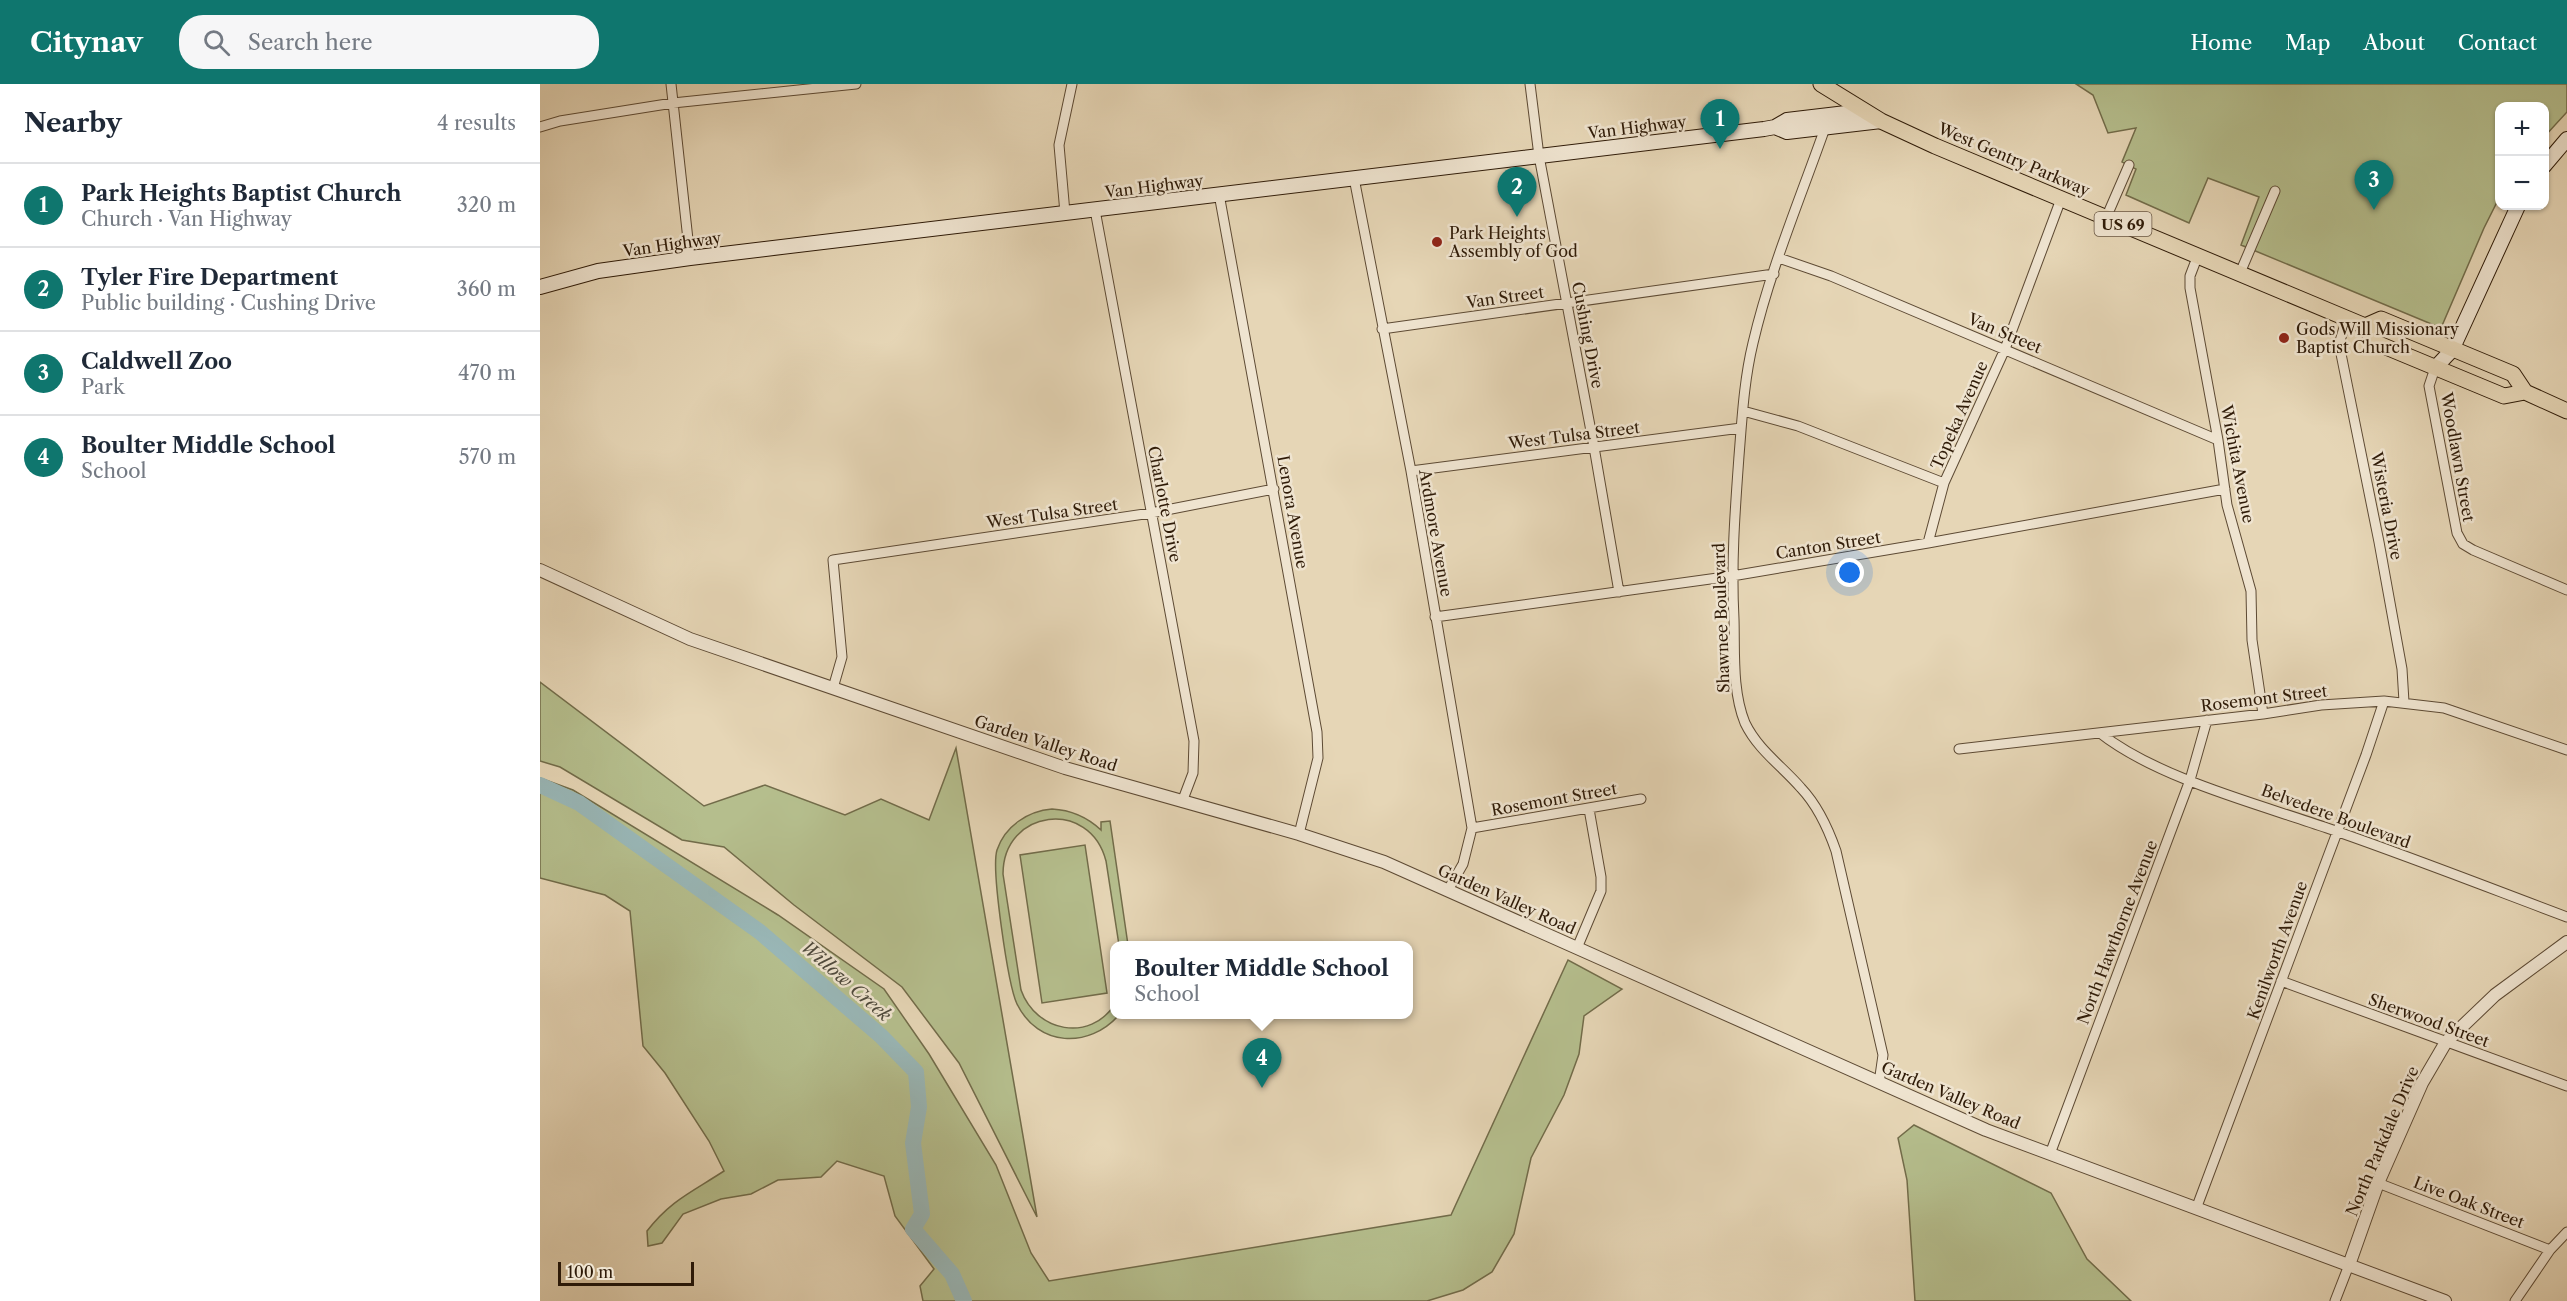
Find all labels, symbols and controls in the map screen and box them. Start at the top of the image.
search box [179,15,599,69]
text: Citynav [30,25,143,59]
icon: search [200,26,233,59]
text: Search here [248,29,372,56]
text: Home [2191,30,2252,55]
text: Map [2285,30,2330,55]
text: About [2363,30,2425,55]
text: Contact [2458,30,2537,55]
pin: 1 [1700,100,1740,149]
map controls [2495,102,2549,210]
button: + [2495,102,2549,156]
text: Nearby [24,107,122,139]
text: 4 results [437,111,516,135]
street label: Van Highway [1586,111,1688,143]
street label: West Gentry Parkway [1934,118,2094,200]
button: − [2495,156,2549,210]
pin: 3 [2354,160,2394,210]
pin: 2 [1498,168,1536,217]
street label: Van Highway [1103,170,1205,202]
text: Park Heights Baptist Church [81,180,402,207]
text: 1 [39,193,48,217]
text: 320 m [457,193,516,217]
text: Church · Van Highway [81,207,292,231]
road number: US 69 [2094,212,2152,236]
place label: Park Heights Assembly of God [1448,223,1578,261]
street label: Van Highway [621,227,724,261]
marker: Park Heights Assembly of God [1430,235,1444,249]
text: Tyler Fire Department [81,264,338,291]
text: 2 [38,277,49,301]
text: 360 m [457,277,516,301]
street label: Cushing Drive [1568,280,1608,390]
street label: Van Street [1464,282,1545,312]
text: Public building · Cushing Drive [81,291,376,315]
street label: Van Street [1964,308,2045,358]
place label: Gods Will Missionary Baptist Church [2296,319,2460,357]
marker: Gods Will Missionary Baptist Church [2277,331,2291,345]
text: Caldwell Zoo [81,348,232,375]
street label: Topeka Avenue [1926,358,1992,472]
text: 3 [38,361,49,385]
text: 470 m [458,361,516,385]
text: Park [81,375,124,399]
street label: Woodlawn Street [2437,390,2479,524]
street label: Wichita Avenue [2217,402,2259,525]
street label: West Tulsa Street [1506,417,1641,453]
text: Boulter Middle School [81,432,336,459]
street label: Charlotte Drive [1144,444,1186,564]
text: 4 [38,445,49,469]
text: 570 m [459,445,516,469]
street label: Wisteria Drive [2367,449,2407,562]
street label: Lenora Avenue [1273,454,1313,570]
text: School [81,459,146,483]
street label: Ardmore Avenue [1415,467,1457,598]
street label: West Tulsa Street [984,494,1119,532]
street label: Canton Street [1774,527,1882,563]
street label: Shawnee Boulevard [1708,542,1734,693]
your location [1835,558,1864,587]
street label: Rosemont Street [2200,680,2329,716]
street label: Garden Valley Road [972,710,1120,776]
street label: Rosemont Street [1490,778,1619,820]
street label: Belvedere Boulevard [2259,780,2414,852]
street label: North Hawthorne Avenue [2073,837,2161,1027]
street label: Garden Valley Road [1435,860,1579,939]
street label: Kenilworth Avenue [2243,878,2311,1022]
water label: Willow Creek [796,936,896,1027]
popup [1110,941,1413,1019]
text: Boulter Middle School [1134,955,1389,982]
text: School [1134,982,1200,1006]
street label: Sherwood Street [2366,989,2492,1051]
pin: 4 [1242,1038,1282,1088]
street label: Garden Valley Road [1878,1057,2024,1133]
street label: North Parkdale Drive [2341,1063,2423,1219]
street label: Live Oak Street [2411,1172,2527,1232]
scale bar [558,1259,694,1286]
text: 100 m [567,1262,613,1282]

